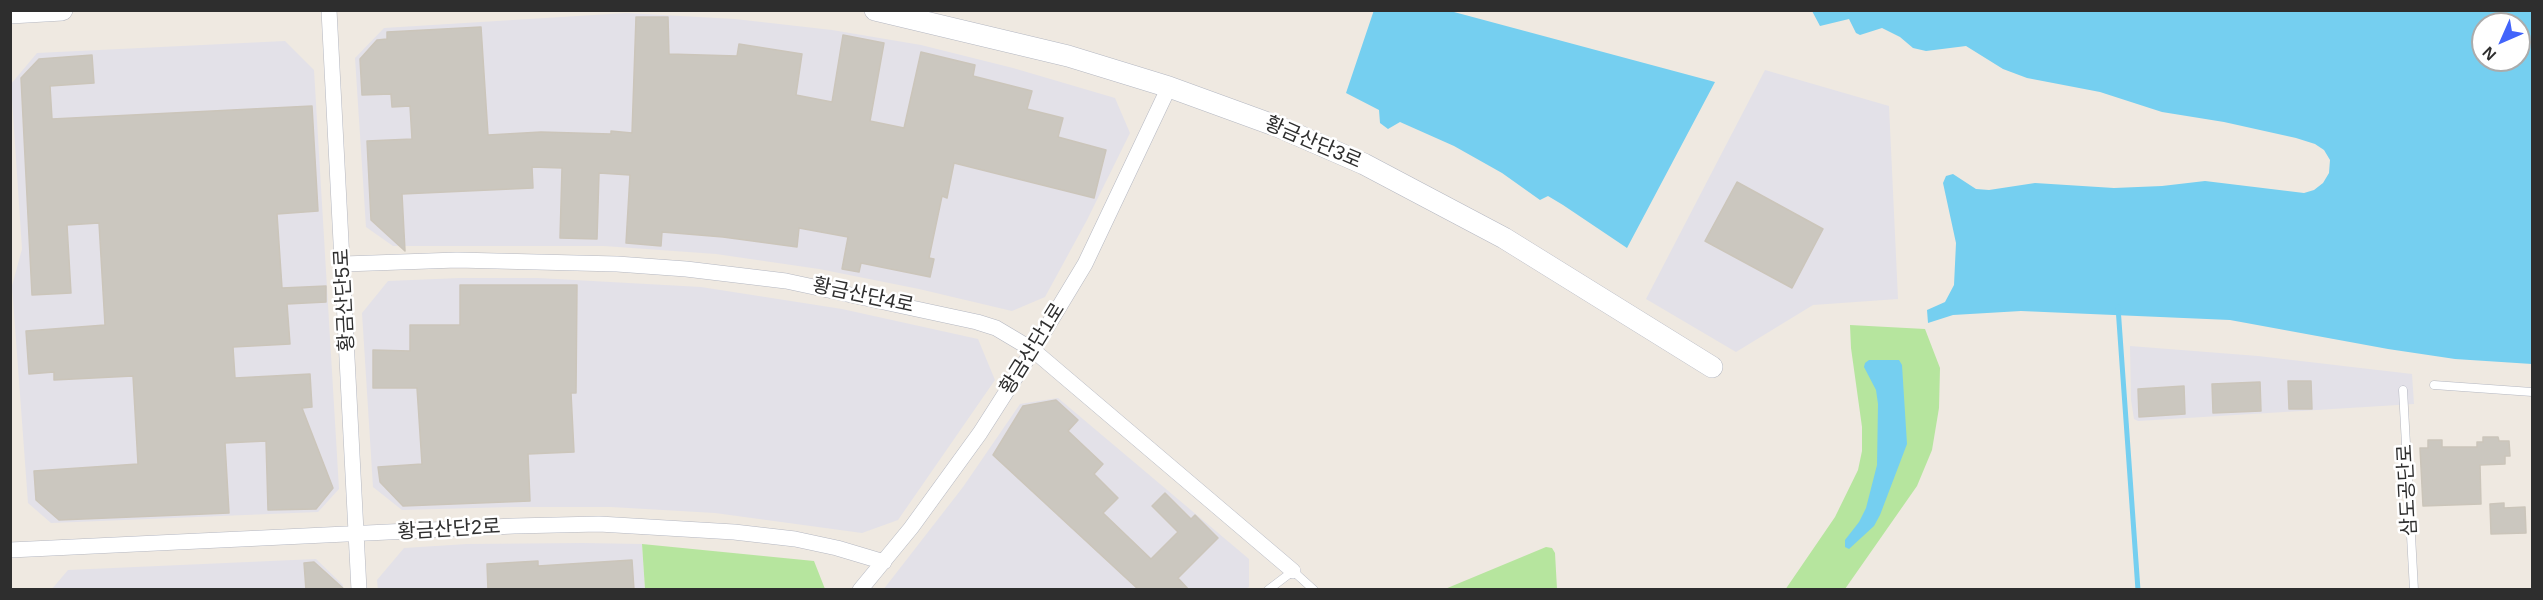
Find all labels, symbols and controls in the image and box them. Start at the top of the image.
north arrow [2471,12,2531,72]
text: N [2479,44,2499,64]
street label: 황금산단3로 [1261,112,1365,174]
street label: 황금산단5로 [330,248,360,352]
street label: 황금산단4로 [810,274,916,318]
street label: 황금산단1로 [996,299,1070,399]
street label: 삼도공단로 [2394,443,2422,537]
street label: 황금산단2로 [397,515,501,545]

